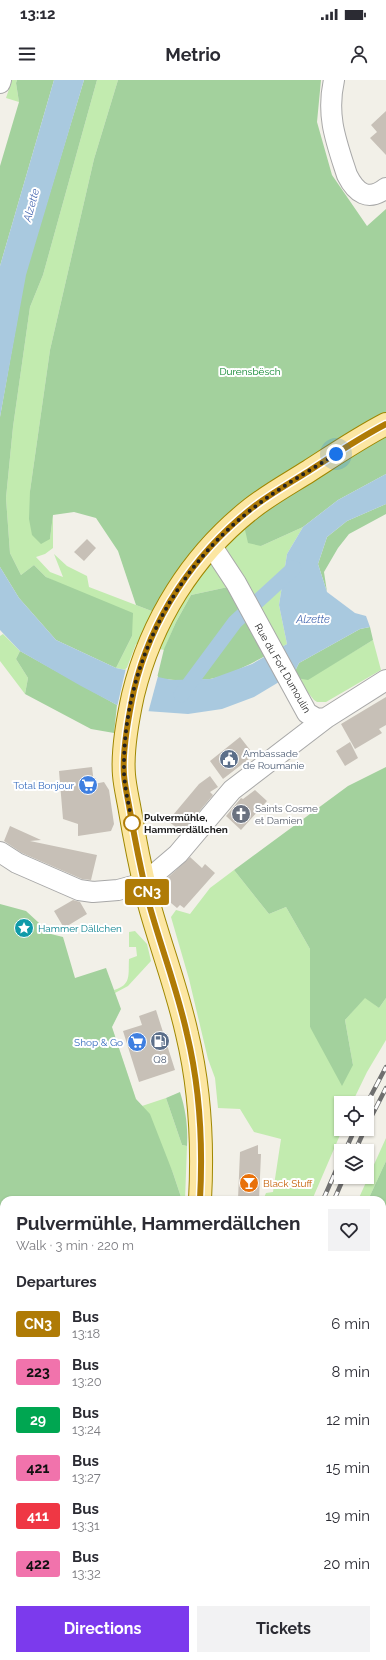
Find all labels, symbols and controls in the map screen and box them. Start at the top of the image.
text: 13:12 [20,5,55,23]
icon: menu [16,43,38,65]
icon: person [348,43,370,65]
text: Metrio [165,44,221,65]
water label: Alzette [21,187,42,224]
park label: Durensbësch [219,366,281,377]
your location [326,444,346,464]
water label: Alzette [295,613,330,626]
street label: Rue du Fort Dumoulin [252,622,313,715]
public building icon: Ambassade de Roumanie [218,748,240,770]
place label: Ambassade de Roumanie [243,748,305,771]
supermarket icon: Total Bonjour [77,774,99,796]
place label: Total Bonjour [13,780,74,791]
church icon: Saints Cosme et Damien [230,803,252,825]
place label: Saints Cosme et Damien [255,803,318,826]
place label: Pulvermühle, Hammerdällchen [144,812,228,835]
marker: Pulvermühle, Hammerdällchen [123,814,141,832]
line badge: CN3 [124,879,170,905]
text: CN3 [133,884,161,900]
place icon: Hammer Dällchen [13,917,35,939]
place label: Hammer Dällchen [38,923,122,934]
fuel station icon: Q8 [149,1030,171,1052]
supermarket icon: Shop & Go [126,1031,148,1053]
place label: Shop & Go [74,1037,123,1048]
place label: Q8 [153,1054,167,1065]
map controls [334,1096,374,1184]
button: locate [334,1096,374,1136]
button: layers [334,1144,374,1184]
bar icon: Black Stuff [238,1172,260,1194]
place label: Black Stuff [263,1178,312,1189]
button: heart [328,1209,370,1251]
text: Pulvermühle, Hammerdällchen [16,1212,300,1234]
text: Walk · 3 min · 220 m [16,1238,134,1253]
text: Departures [16,1273,97,1291]
text: Bus [72,1308,99,1326]
text: 6 min [331,1315,370,1333]
text: CN3 [24,1316,52,1332]
text: 13:18 [72,1326,100,1341]
text: Bus [72,1356,99,1374]
text: 8 min [331,1363,370,1381]
text: 223 [26,1364,50,1380]
text: 13:20 [72,1374,102,1389]
text: Bus [72,1404,99,1422]
text: 12 min [326,1411,370,1429]
text: 29 [30,1412,46,1428]
text: 13:24 [72,1422,101,1437]
text: Bus [72,1452,99,1470]
text: 15 min [326,1459,370,1477]
text: 421 [27,1460,49,1476]
text: 13:27 [72,1470,101,1485]
text: Bus [72,1500,99,1518]
text: 19 min [325,1507,370,1525]
text: 411 [27,1508,49,1524]
text: 13:31 [72,1518,99,1533]
text: Bus [72,1548,99,1566]
text: 20 min [323,1555,370,1573]
text: 422 [26,1556,50,1572]
text: 13:32 [72,1566,101,1581]
button: Directions [16,1606,189,1652]
button: Tickets [197,1606,370,1652]

